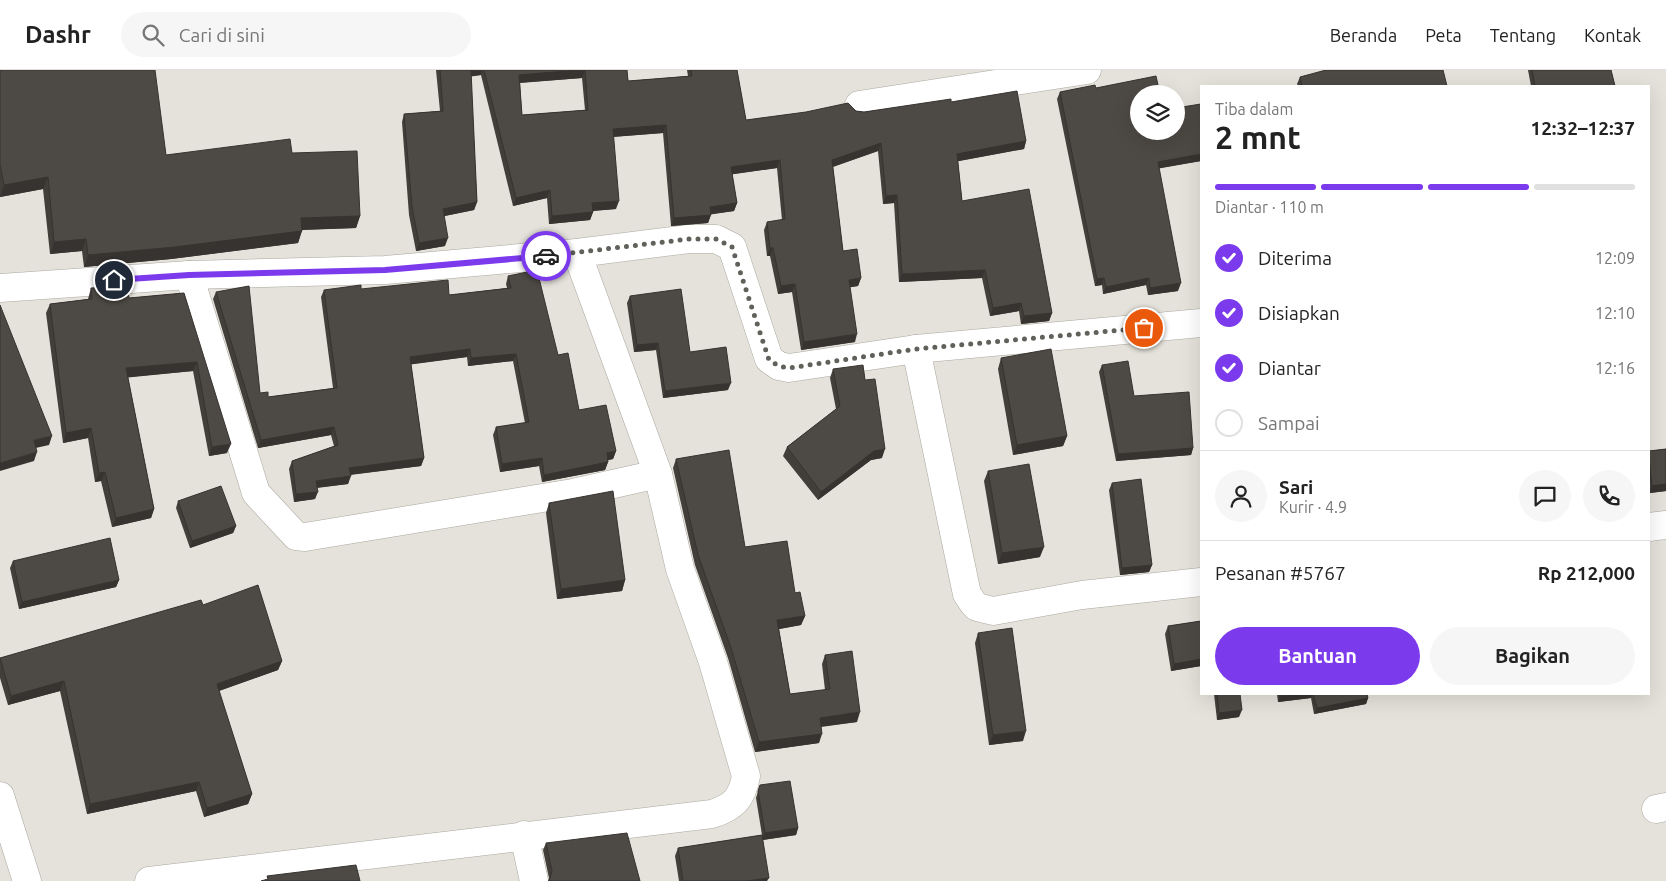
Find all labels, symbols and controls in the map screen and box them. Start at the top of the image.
search box [121,12,471,57]
text: Dashr [25,21,91,48]
icon: search [139,21,167,49]
text: Cari di sini [179,24,265,46]
text: Beranda [1330,25,1397,45]
text: Peta [1425,25,1462,45]
text: Tentang [1490,25,1556,45]
text: Kontak [1584,25,1641,45]
map controls [1130,85,1185,140]
button: layers [1130,85,1185,140]
text: Tiba dalam [1215,100,1293,118]
text: 12:32–12:37 [1530,117,1635,139]
text: 2 mnt [1215,119,1301,155]
text: Diantar · 110 m [1215,198,1324,216]
courier [521,231,571,281]
icon: car [532,242,560,270]
icon: check [1215,244,1243,272]
text: Diterima [1258,247,1332,269]
text: 12:09 [1595,249,1635,267]
pin [93,259,135,301]
icon: home [100,266,128,294]
icon: check [1215,299,1243,327]
text: Disiapkan [1258,302,1340,324]
text: 12:10 [1595,304,1635,322]
pin [1123,307,1165,349]
icon: bag [1130,314,1158,342]
icon: check [1215,354,1243,382]
text: Diantar [1258,357,1321,379]
text: 12:16 [1595,359,1635,377]
text: Sampai [1258,412,1320,434]
button: person [1215,470,1267,522]
button: chat [1519,470,1571,522]
button: phone [1583,470,1635,522]
text: Sari [1279,476,1313,498]
text: Kurir · 4.9 [1279,498,1347,516]
text: Pesanan #5767 [1215,562,1346,584]
text: Rp 212,000 [1538,562,1635,584]
button: Bantuan [1215,627,1420,685]
button: Bagikan [1430,627,1635,685]

